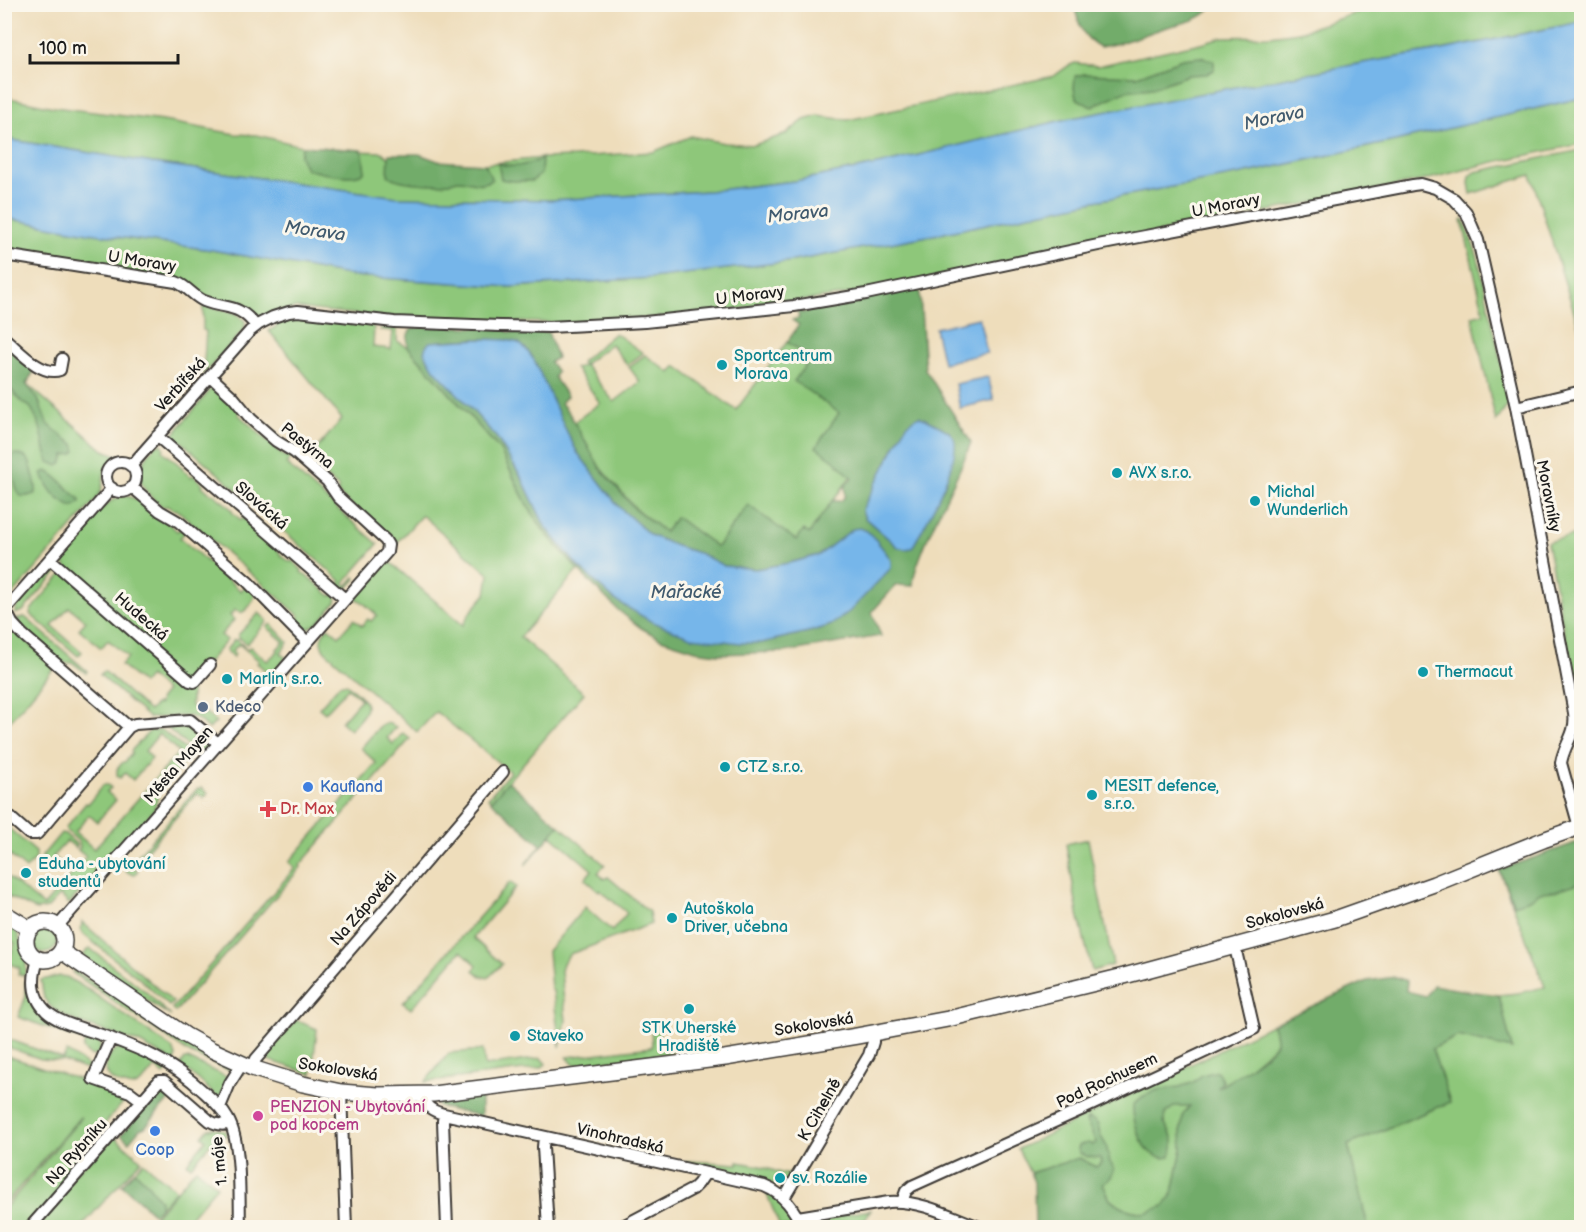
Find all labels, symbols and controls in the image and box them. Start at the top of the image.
scale bar [30,27,178,65]
text: 100 m [39,38,87,59]
water label: Morava [1242,101,1306,135]
street label: U Moravy [1190,190,1262,222]
water label: Morava [766,200,830,228]
water label: Morava [283,216,347,246]
street label: U Moravy [107,247,178,277]
street label: U Moravy [715,282,786,310]
place label: Sportcentrum Morava [734,347,832,384]
street label: Verbířská [152,354,210,416]
marker: Sportcentrum Morava [715,358,729,372]
street label: Pastýrna [277,419,337,473]
street label: Moravníky [1532,458,1564,535]
place label: AVX s.r.o. [1129,464,1191,483]
marker: AVX s.r.o. [1110,466,1124,480]
street label: Slovácká [231,478,291,534]
place label: Michal Wunderlich [1267,483,1348,520]
marker: Michal Wunderlich [1248,494,1262,508]
water label: Mařacké [651,582,721,603]
street label: Hudecká [110,589,172,645]
place label: Thermacut [1435,663,1513,682]
marker: Thermacut [1416,665,1430,679]
place label: Marlin, s.r.o. [239,670,322,689]
marker: Marlin, s.r.o. [220,672,234,686]
place label: Kdeco [215,698,261,717]
marker: Kdeco [196,700,210,714]
street label: Města Mayen [140,723,218,807]
place label: CTZ s.r.o. [737,758,803,777]
marker: CTZ s.r.o. [718,760,732,774]
place label: MESIT defence, s.r.o. [1104,777,1219,814]
place label: Kaufland [320,778,383,797]
marker: Kaufland [301,780,315,794]
marker: MESIT defence, s.r.o. [1085,788,1099,802]
place label: Dr. Max [280,800,335,819]
marker: Dr. Max [261,802,275,816]
place label: Eduha - ubytování studentů [38,855,166,892]
marker: Eduha - ubytování studentů [19,866,33,880]
street label: Na Zápovědi [327,868,401,950]
street label: Sokolovská [1244,894,1326,934]
place label: Autoškola Driver, učebna [684,900,788,937]
marker: Autoškola Driver, učebna [665,911,679,925]
marker: STK Uherské Hradiště [682,1002,696,1016]
street label: Sokolovská [773,1009,855,1041]
place label: STK Uherské Hradiště [642,1019,737,1056]
place label: Staveko [527,1027,584,1046]
marker: Staveko [508,1029,522,1043]
street label: Pod Rochusem [1053,1049,1161,1113]
street label: Sokolovská [297,1054,379,1086]
street label: K Cihelně [794,1075,846,1145]
place label: PENZION - Ubytování pod kopcem [270,1098,426,1135]
marker: PENZION - Ubytování pod kopcem [251,1109,265,1123]
street label: Na Rybníku [42,1115,112,1189]
street label: Vinohradská [575,1120,665,1158]
marker: Coop [148,1124,162,1138]
street label: 1. máje [208,1135,232,1186]
place label: Coop [136,1141,174,1160]
place label: sv. Rozálie [792,1169,868,1188]
marker: sv. Rozálie [773,1171,787,1185]

